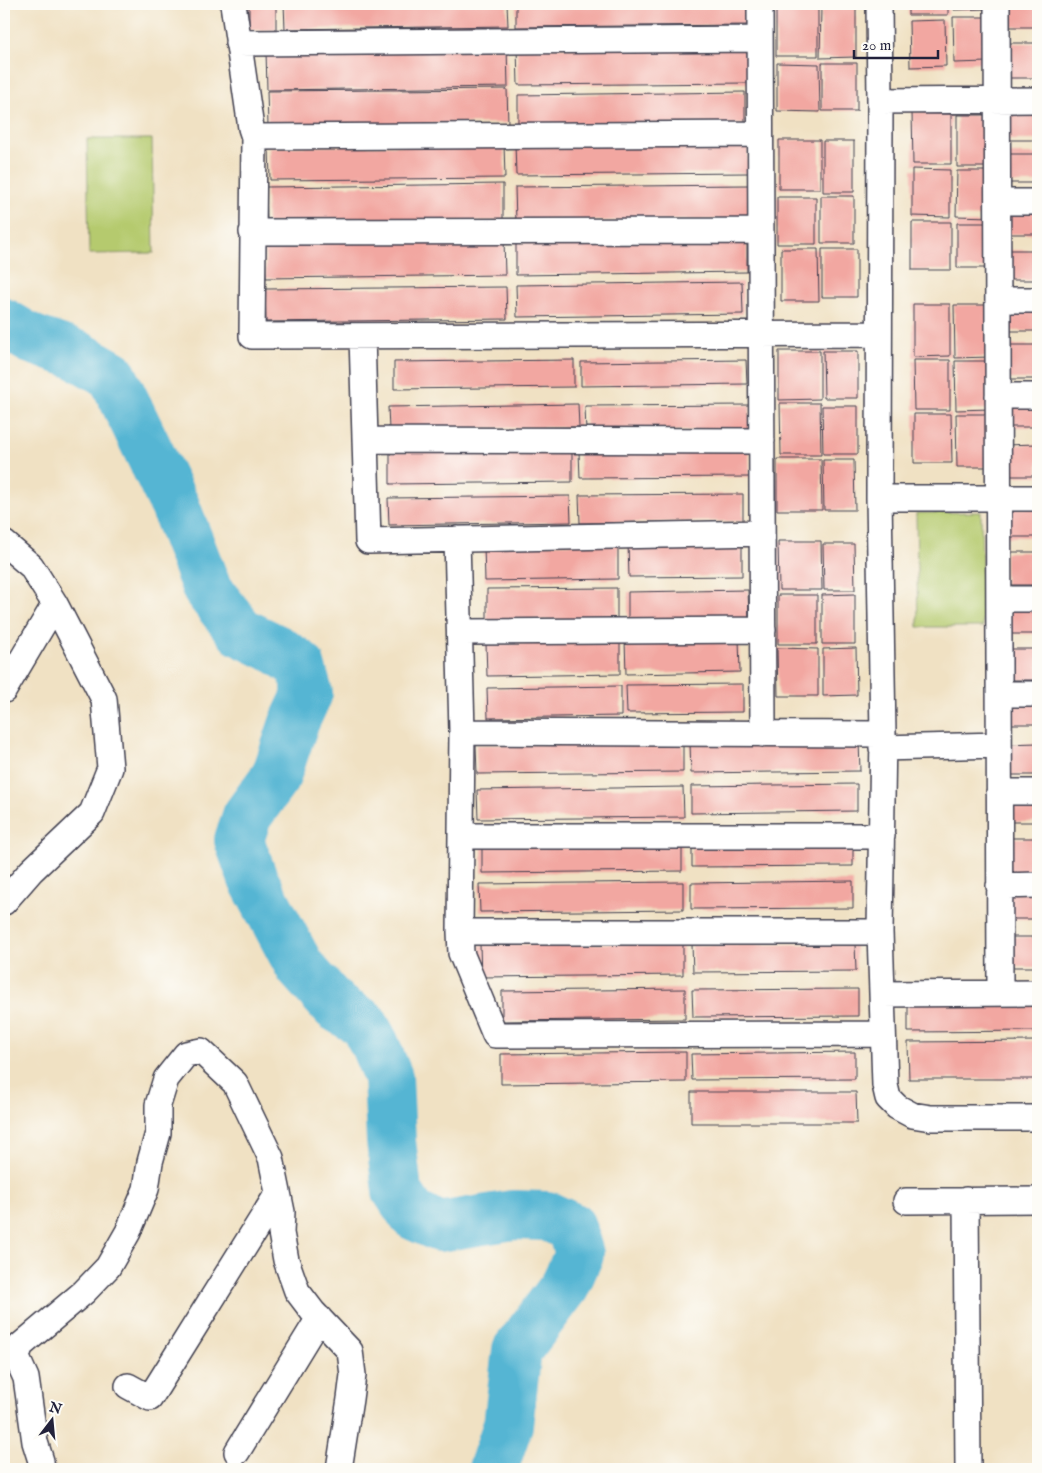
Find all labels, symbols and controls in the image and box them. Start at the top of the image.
scale bar [854,28,938,60]
text: 20 m [862,36,892,55]
north arrow [28,1396,78,1446]
text: N [46,1398,64,1419]

